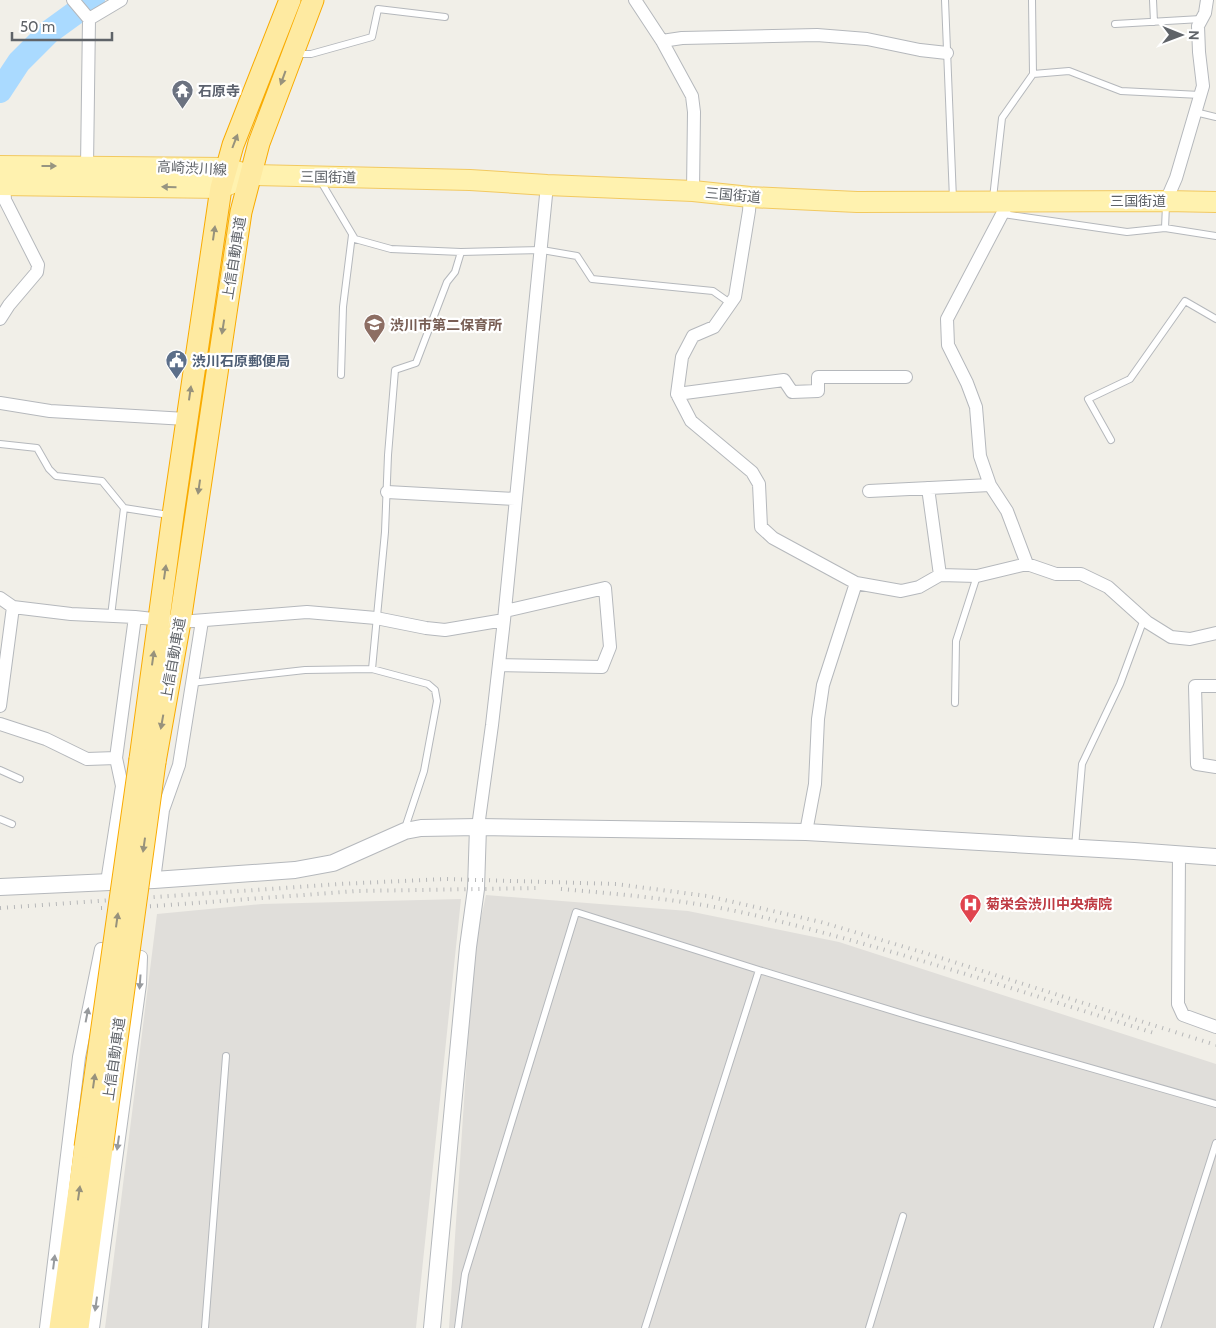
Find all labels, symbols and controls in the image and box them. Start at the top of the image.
scale bar [12,10,112,42]
north arrow [1156,10,1206,60]
text: 50 m [20,18,55,36]
text: N [1185,30,1203,40]
one-way arrow [279,71,287,86]
temple icon: 石原寺 [170,79,194,110]
place label: 石原寺 [198,82,240,100]
one-way arrow [232,134,239,149]
street label: 高崎渋川線 [157,157,227,179]
one-way arrow [41,162,57,170]
street label: 三国街道 [300,168,356,186]
one-way arrow [161,183,177,191]
street label: 三国街道 [704,184,762,206]
street label: 三国街道 [1110,192,1166,210]
street label: 上信自動車道 [219,215,249,301]
one-way arrow [210,224,218,240]
school or university icon: 渋川市第二保育所 [362,313,386,344]
place label: 渋川市第二保育所 [390,316,502,334]
one-way arrow [219,319,227,335]
public building icon: 渋川石原郵便局 [164,349,188,380]
place label: 渋川石原郵便局 [192,352,290,370]
one-way arrow [186,385,194,401]
one-way arrow [195,480,203,496]
one-way arrow [161,563,169,579]
street label: 上信自動車道 [157,616,189,702]
one-way arrow [149,650,157,666]
one-way arrow [158,714,166,730]
one-way arrow [140,837,148,853]
hospital icon: 菊栄会渋川中央病院 [958,892,982,923]
place label: 菊栄会渋川中央病院 [986,895,1112,913]
one-way arrow [113,912,121,928]
one-way arrow [136,974,144,990]
one-way arrow [84,1006,92,1022]
street label: 上信自動車道 [99,1016,129,1102]
one-way arrow [90,1073,98,1089]
one-way arrow [114,1135,122,1151]
one-way arrow [75,1185,83,1201]
one-way arrow [50,1254,58,1270]
one-way arrow [92,1296,100,1312]

